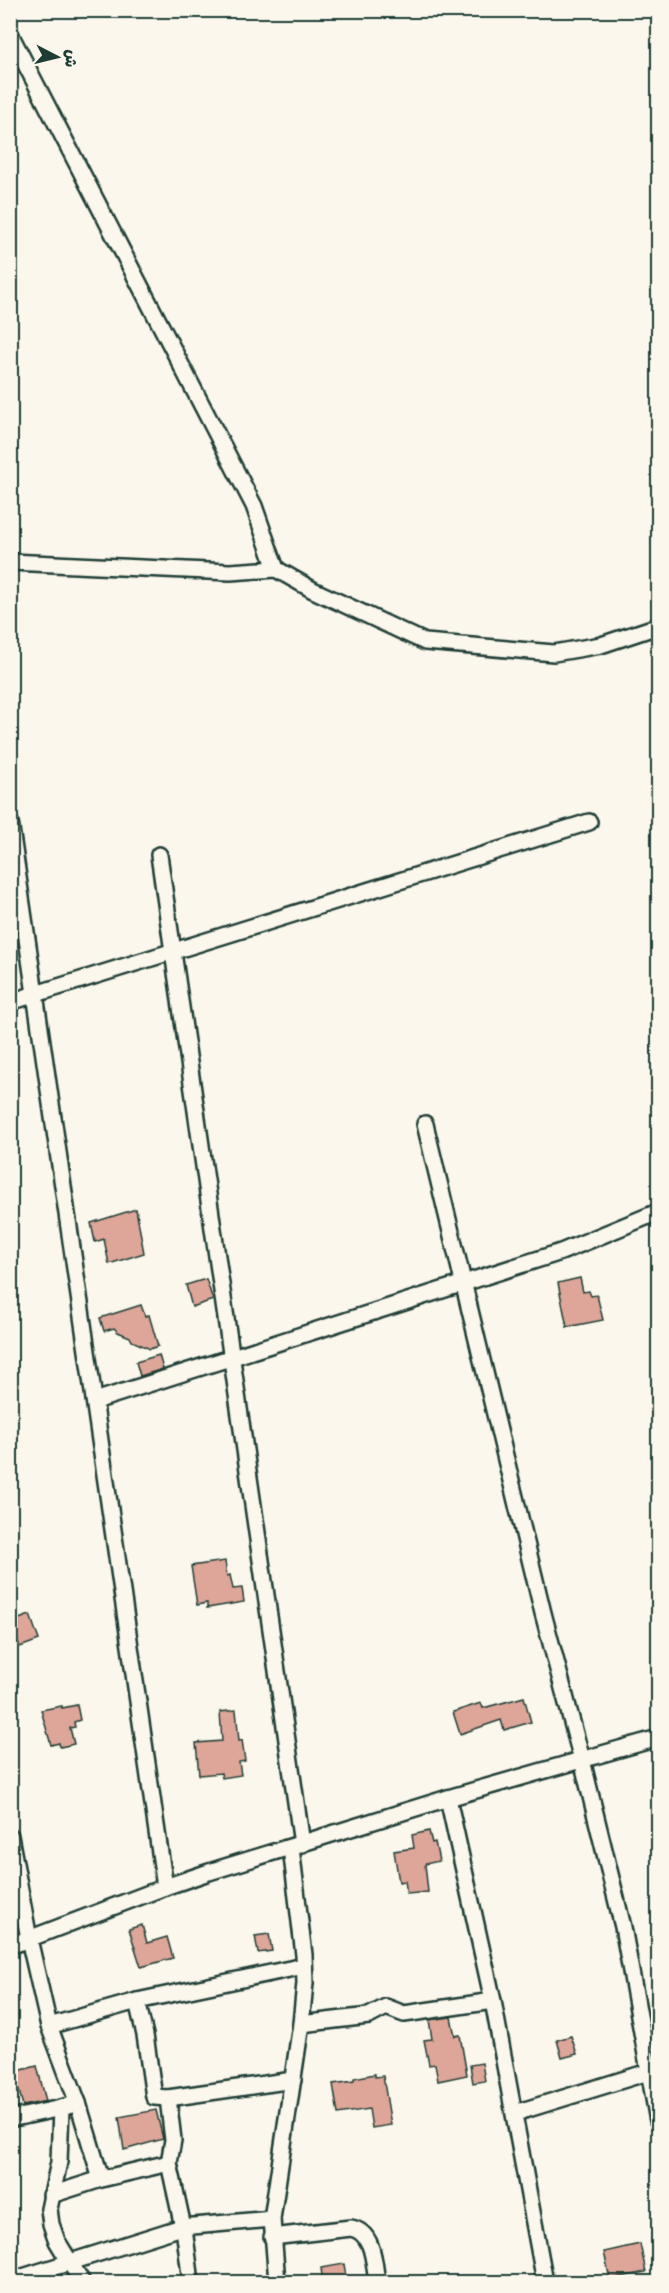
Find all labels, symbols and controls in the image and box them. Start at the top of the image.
north arrow [27,27,87,87]
text: ش [57,48,82,69]

